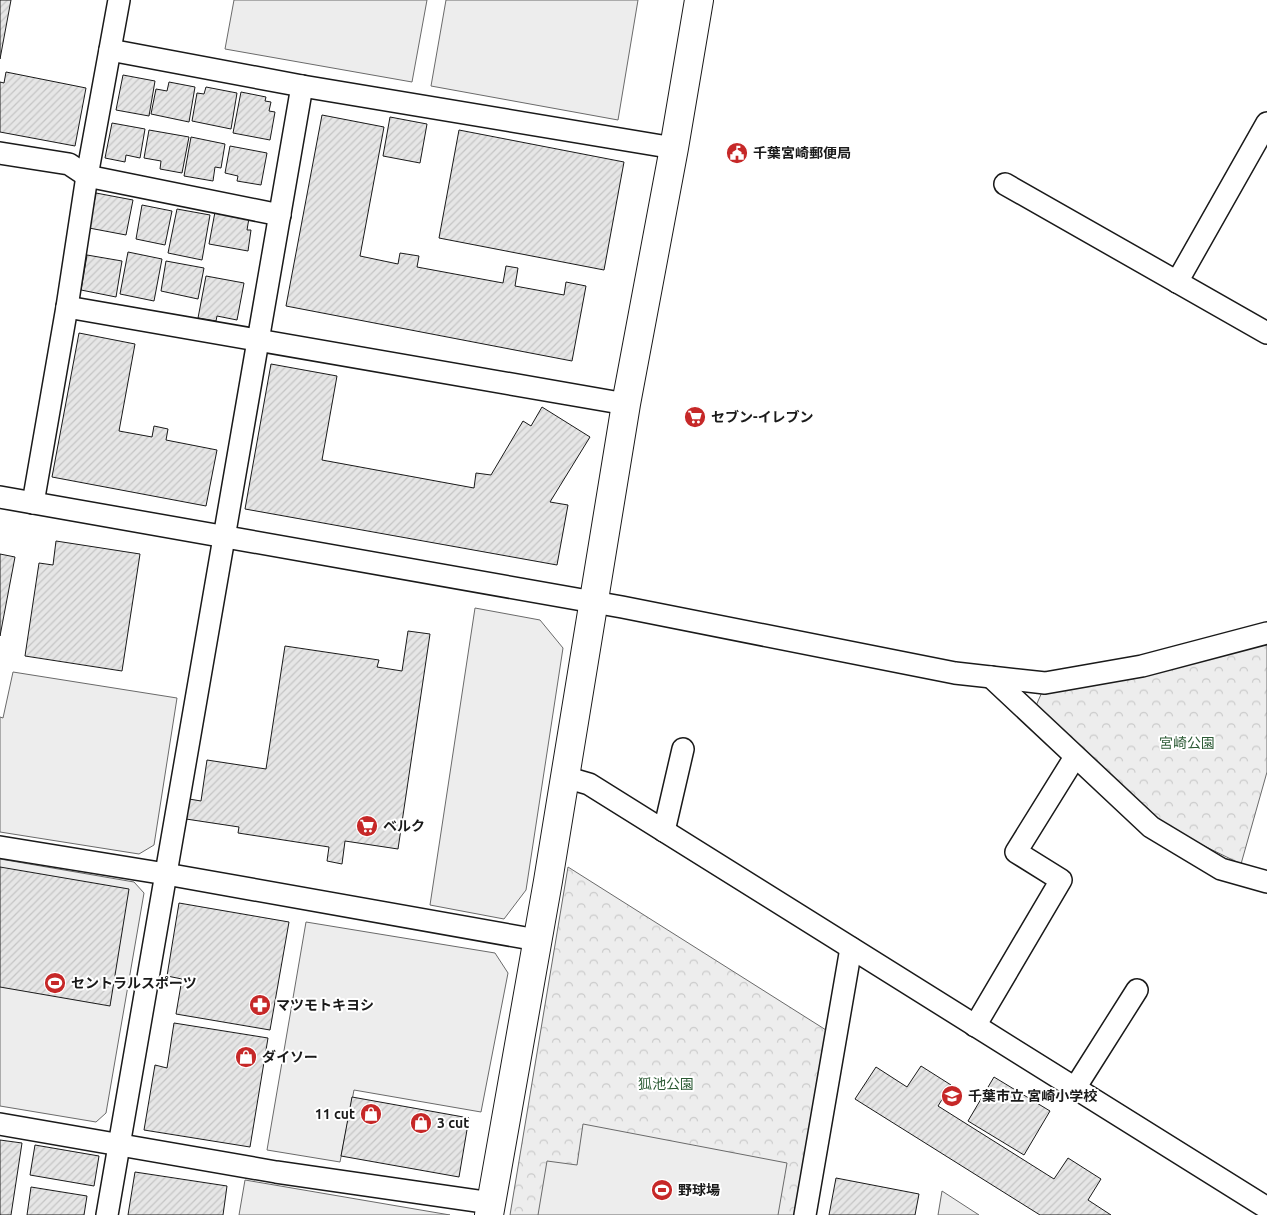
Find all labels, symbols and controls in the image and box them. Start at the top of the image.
public building icon: 千葉宮崎郵便局 [725,141,749,165]
place label: 千葉宮崎郵便局 [753,145,851,161]
supermarket icon: セブン-イレブン [683,405,707,429]
place label: セブン-イレブン [711,409,814,425]
park label: 宮崎公園 [1159,735,1215,751]
supermarket icon: ベルク [355,814,379,838]
place label: ベルク [383,818,425,834]
sports icon: セントラルスポーツ [43,971,67,995]
place label: セントラルスポーツ [71,975,197,991]
pharmacy icon: マツモトキヨシ [248,993,272,1017]
place label: マツモトキヨシ [276,997,374,1013]
shop icon: ダイソー [234,1045,258,1069]
place label: ダイソー [262,1049,318,1065]
park label: 狐池公園 [638,1076,694,1092]
school or university icon: 千葉市立 宮崎小学校 [940,1084,964,1108]
place label: 千葉市立 宮崎小学校 [968,1088,1097,1104]
shop icon: 11 cut [359,1102,383,1126]
place label: 11 cut [315,1106,355,1122]
shop icon: 3 cut [409,1111,433,1135]
place label: 3 cut [437,1115,469,1131]
sports icon: 野球場 [650,1178,674,1202]
place label: 野球場 [678,1182,720,1198]

